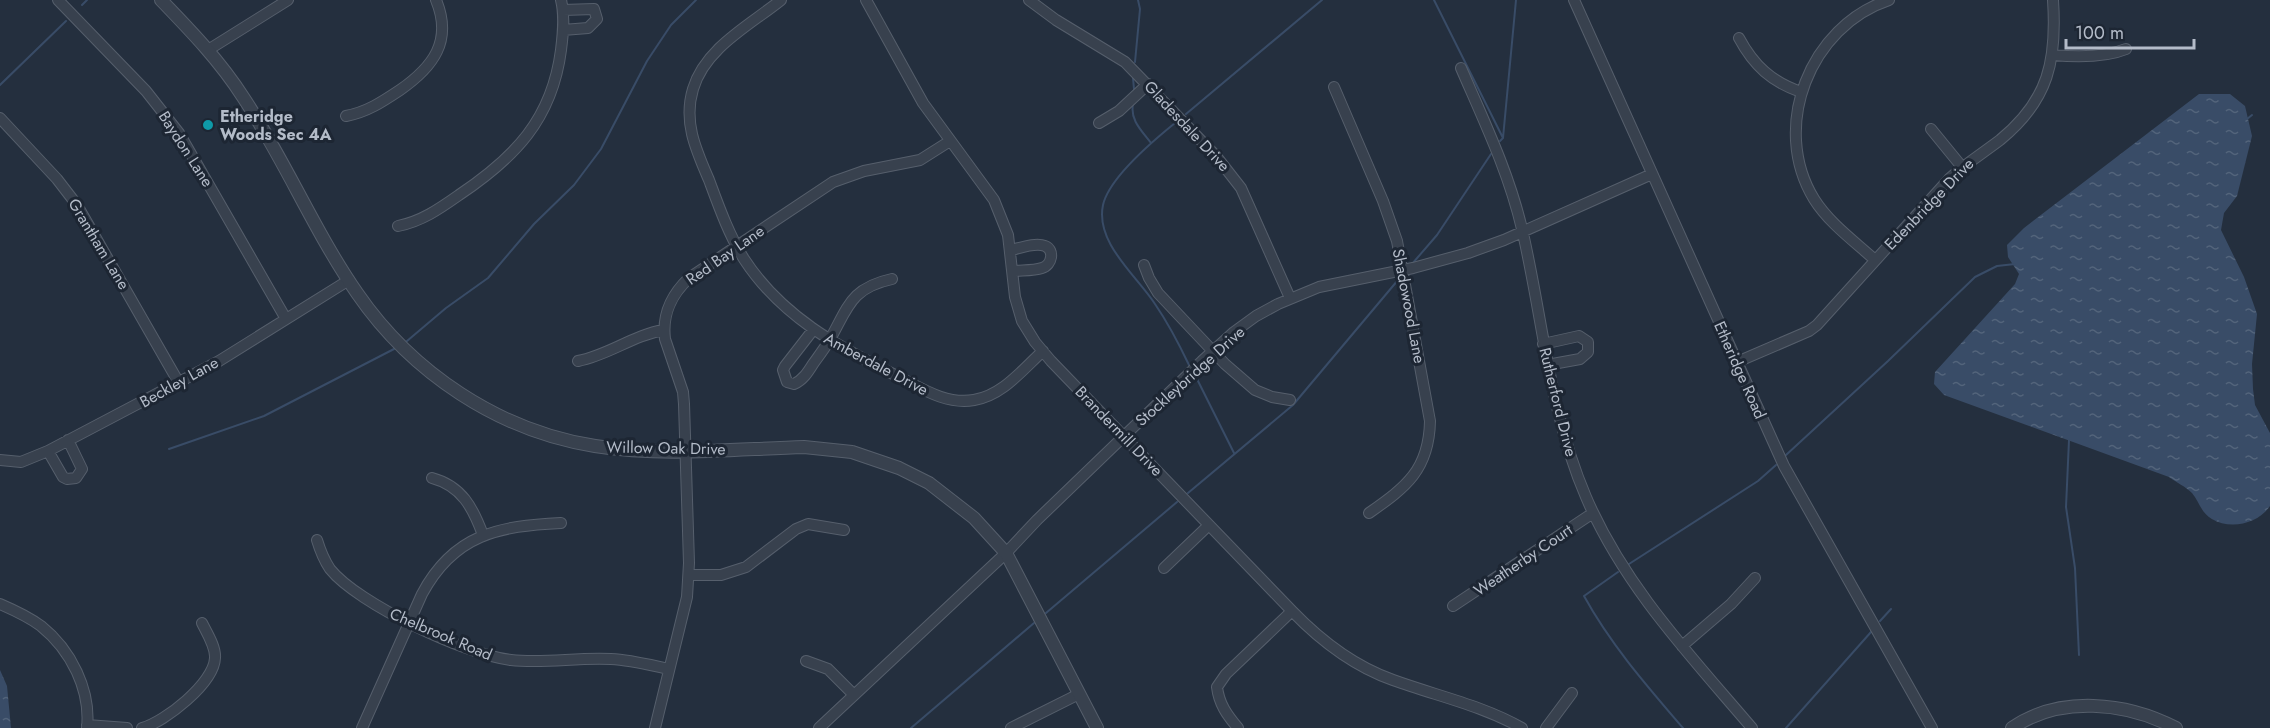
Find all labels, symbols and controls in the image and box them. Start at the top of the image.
scale bar [2066,12,2194,50]
text: 100 m [2075,20,2124,46]
street label: Gladesdale Drive [1139,75,1235,177]
place label: Etheridge Woods Sec 4A [220,105,332,146]
street label: Baydon Lane [153,107,219,191]
marker: Etheridge Woods Sec 4A [201,118,215,132]
street label: Edenbridge Drive [1879,153,1979,255]
street label: Grantham Lane [63,194,135,294]
street label: Red Bay Lane [681,219,769,291]
street label: Shadowood Lane [1387,247,1431,365]
street label: Etheridge Road [1708,317,1772,423]
street label: Stockleybridge Drive [1130,320,1250,432]
street label: Amberdale Drive [820,327,932,401]
street label: Rutherford Drive [1533,345,1583,459]
street label: Beckley Lane [135,351,223,413]
street label: Brandermill Drive [1070,381,1168,481]
street label: Willow Oak Drive [606,435,726,461]
street label: Weatherby Court [1469,518,1577,602]
street label: Chelbrook Road [386,602,496,666]

